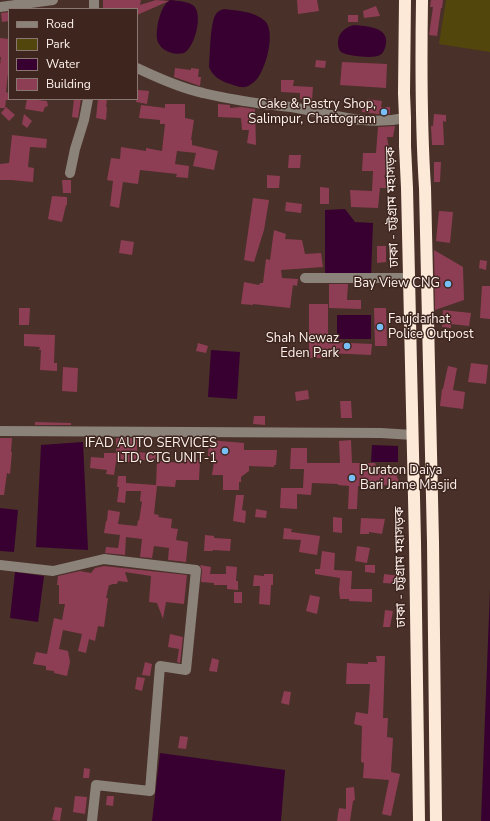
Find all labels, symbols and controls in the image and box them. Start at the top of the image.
legend [8,8,138,100]
text: Road [46,16,74,32]
text: Park [46,36,70,52]
text: Water [46,56,80,72]
text: Building [46,76,91,92]
place label: Cake & Pastry Shop, Salimpur, Chattogram [248,97,376,128]
marker: Cake & Pastry Shop, Salimpur, Chattogram [379,107,389,117]
street label: ঢাকা - চট্টগ্রাম মহাসড়ক [383,146,403,268]
place label: Bay View CNG [353,276,440,292]
marker: Bay View CNG [443,279,453,289]
place label: Faujdarhat Police Outpost [388,312,474,343]
marker: Faujdarhat Police Outpost [375,322,385,332]
place label: Shah Newaz Eden Park [266,331,339,362]
marker: Shah Newaz Eden Park [342,341,352,351]
place label: IFAD AUTO SERVICES LTD, CTG UNIT-1 [85,436,217,467]
marker: IFAD AUTO SERVICES LTD, CTG UNIT-1 [220,446,230,456]
place label: Puraton Daiya Bari Jame Masjid [360,463,457,494]
marker: Puraton Daiya Bari Jame Masjid [347,473,357,483]
street label: ঢাকা - চট্টগ্রাম মহাসড়ক [392,506,410,628]

